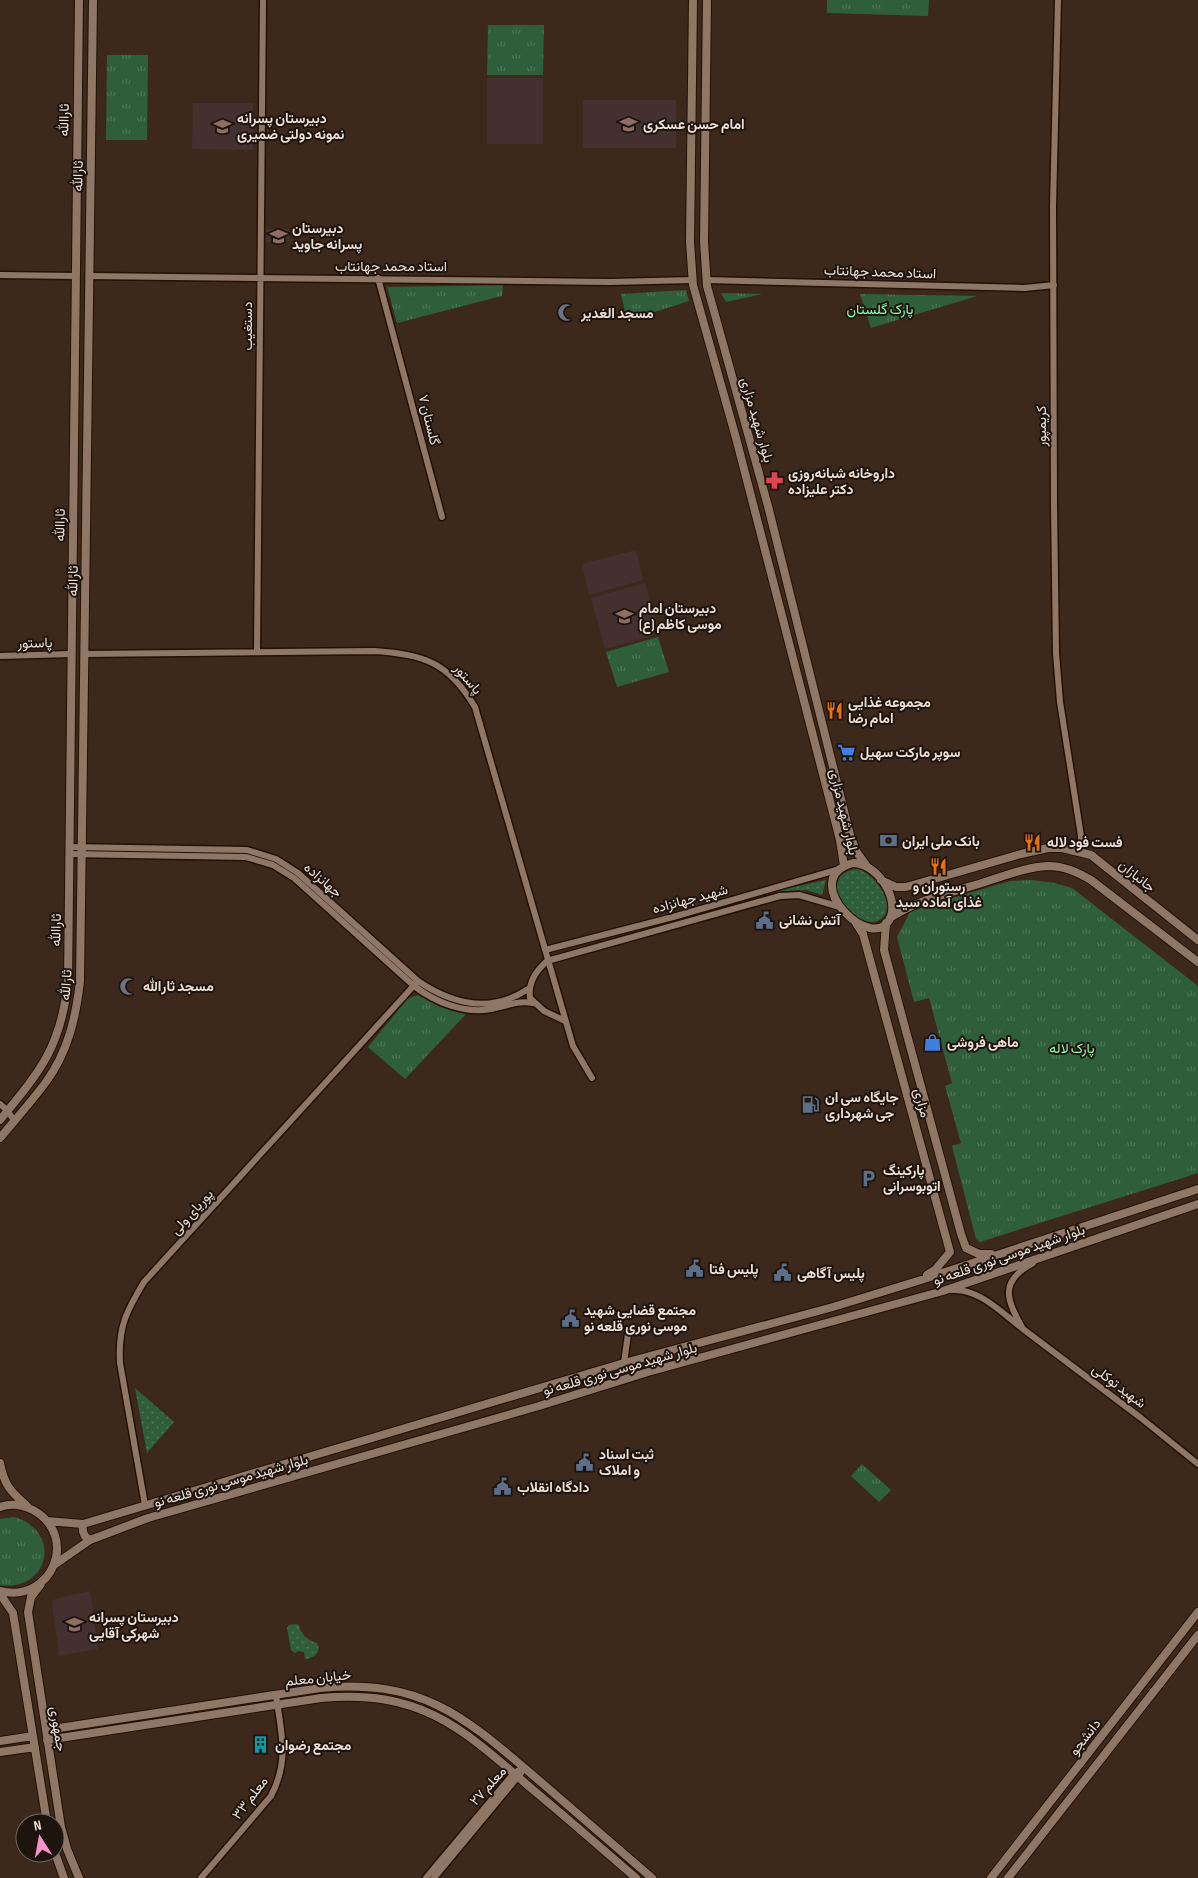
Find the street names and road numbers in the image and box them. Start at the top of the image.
street label: ثاراالله [55,103,73,137]
street label: ثارالله [69,160,87,192]
street label: استاد محمد جهانتاب [335,258,447,275]
street label: استاد محمد جهانتاب [824,262,936,282]
street label: دستغیب [239,301,256,350]
street label: بلوار شهید مزاری [737,376,777,464]
street label: گلستان ۷ [415,393,443,447]
street label: کریمپور [1033,406,1051,447]
street label: ثاراالله [51,508,69,542]
street label: ثارالله [64,565,82,597]
street label: پاستور [16,634,53,653]
street label: پاستور [449,659,486,699]
street label: بلوار شهید مزاری [826,767,862,857]
street label: جانبازان [1115,856,1159,896]
street label: جهانزاده [300,859,346,901]
street label: شهید جهانزاده [650,881,730,917]
street label: ثاراالله [47,913,65,947]
street label: ثارالله [56,969,76,1001]
street label: مزاری [910,1086,934,1120]
street label: پوریای ولی [167,1186,218,1239]
street label: بلوار شهید موسی نوری قلعه نو [931,1221,1087,1289]
street label: بلوار شهید موسی نوری قلعه نو [541,1339,699,1399]
street label: شهید توکلی [1089,1360,1149,1412]
street label: بلوار شهید موسی نوری قلعه نو [152,1451,310,1511]
street label: خیابان معلم [284,1666,352,1690]
street label: جمهوری [46,1705,70,1753]
street label: دانشجو [1066,1715,1105,1759]
street label: معلم ۲۷ [466,1763,510,1809]
street label: معلم ۳۳ [228,1773,272,1823]

